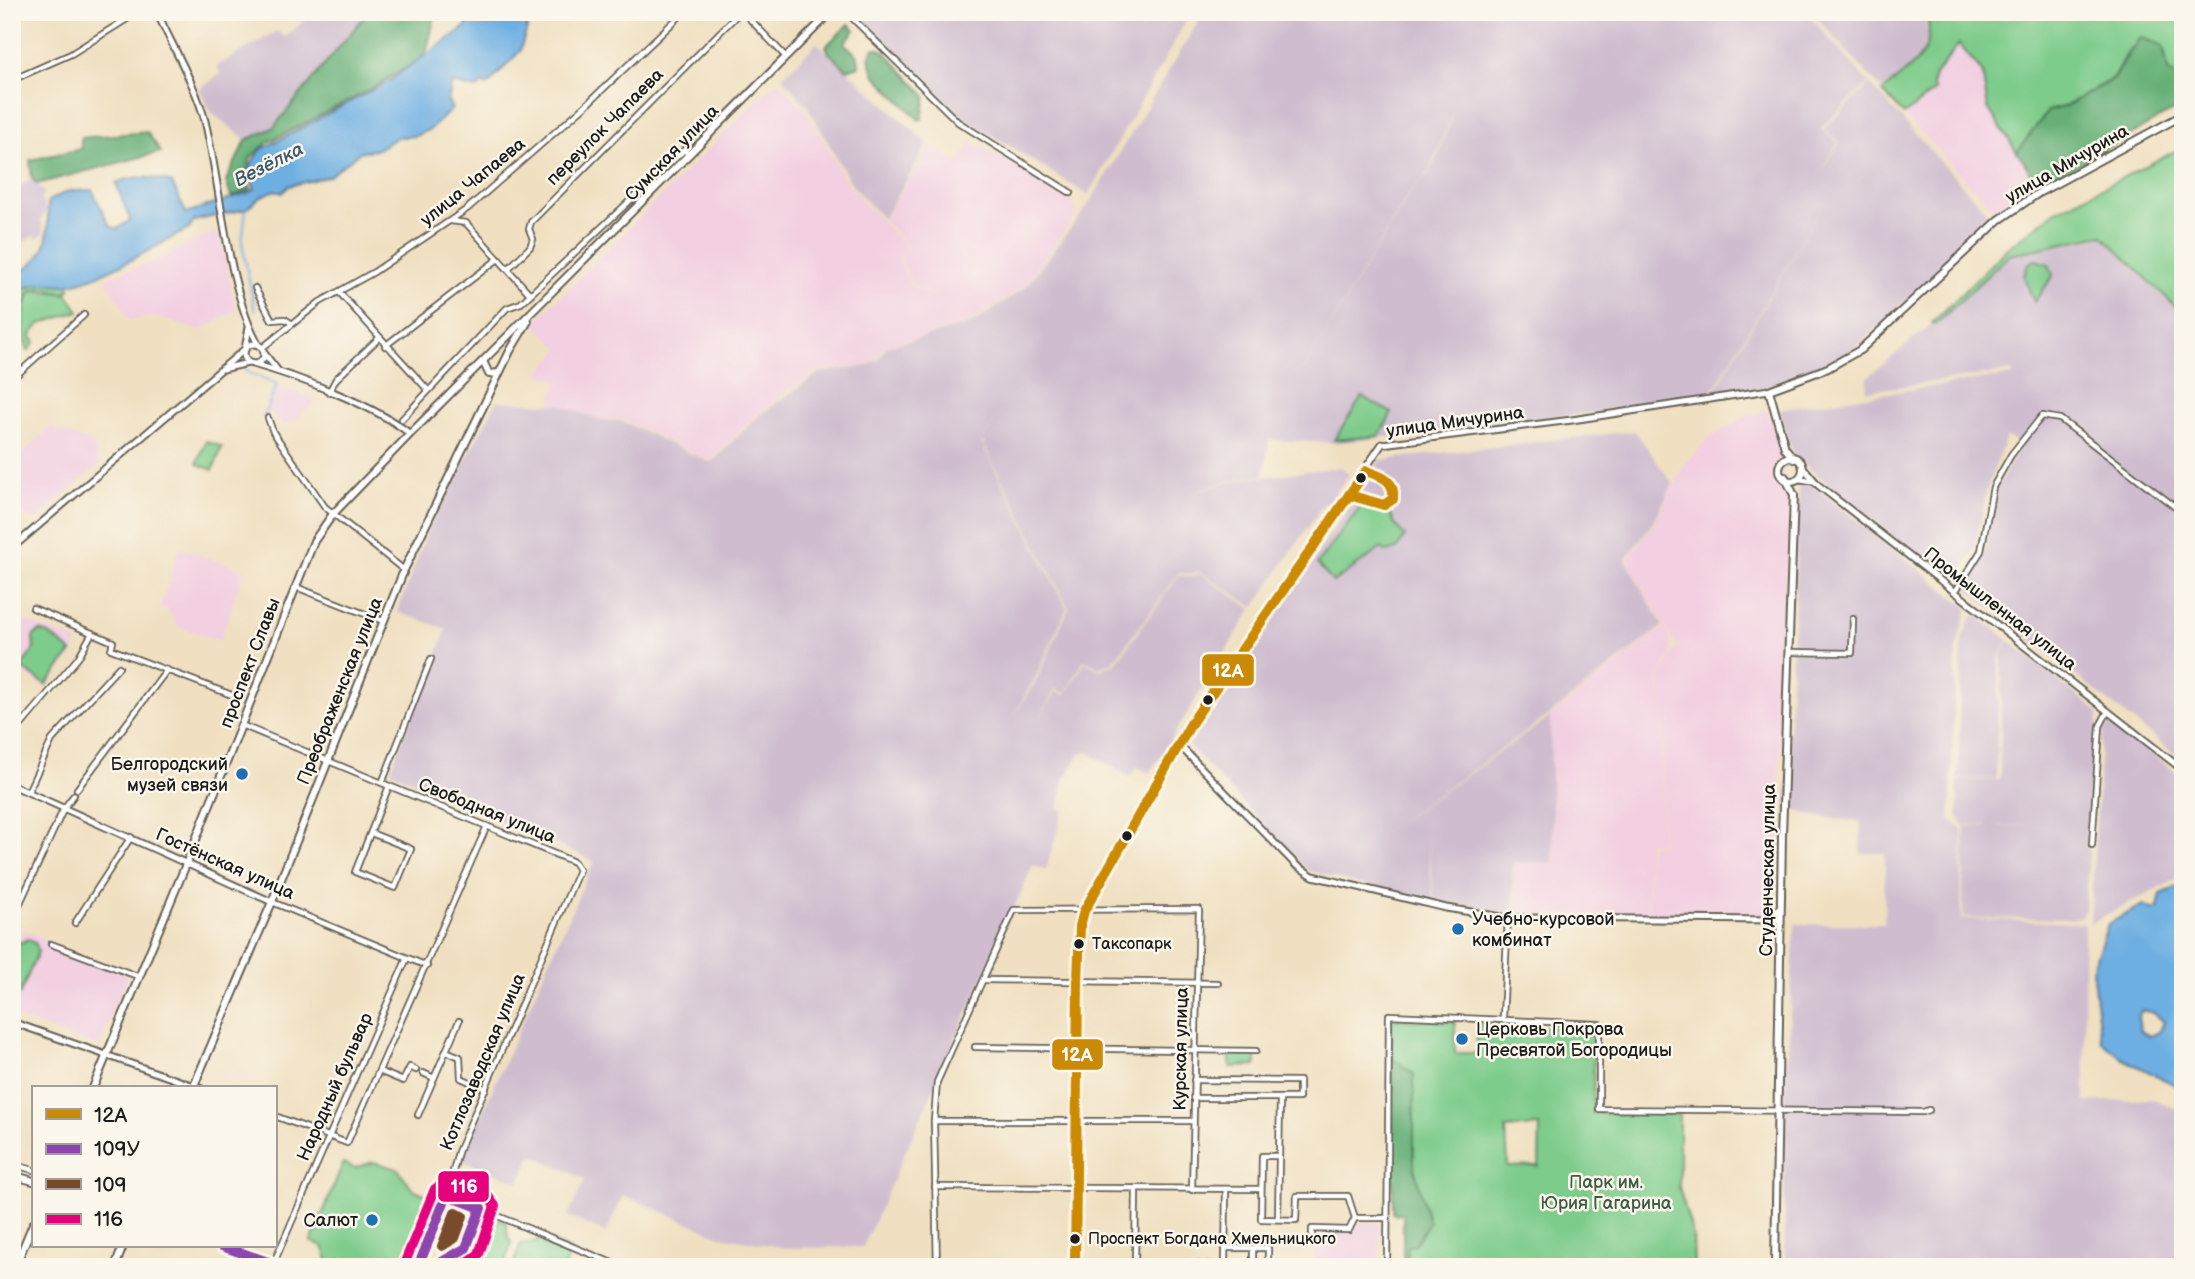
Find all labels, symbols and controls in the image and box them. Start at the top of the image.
street label: переулок Чапаева [542,64,668,190]
street label: Сумская улица [621,100,723,206]
street label: улица Мичурина [2002,120,2132,208]
street label: улица Чапаева [416,133,530,231]
water label: Везёлка [231,138,307,192]
street label: улица Мичурина [1385,402,1525,442]
unlabelled marker [1354,471,1368,485]
street label: Промышленная улица [1920,543,2081,675]
street label: Преображенская улица [293,594,387,788]
street label: проспект Славы [216,595,284,731]
line badge: 12А [1201,653,1255,687]
text: 12А [1212,660,1244,683]
unlabelled marker [1201,693,1215,707]
place label: Белгородский музей связи [111,754,228,796]
marker: Белгородский музей связи [234,766,250,782]
street label: Свободная улица [415,774,559,848]
street label: Студенческая улица [1756,783,1780,957]
street label: Гостёнская улица [152,824,298,904]
unlabelled marker [1120,829,1134,843]
place label: Учебно-курсовой комбинат [1472,909,1614,951]
marker: Учебно-курсовой комбинат [1450,921,1466,937]
place label: Таксопарк [1092,935,1172,954]
marker: Таксопарк [1072,937,1086,951]
street label: Котлозаводская улица [436,970,530,1154]
street label: Курская улица [1169,987,1193,1111]
street label: Народный бульвар [293,1010,377,1164]
place label: Церковь Покрова Пресвятой Богородицы [1476,1019,1672,1061]
marker: Церковь Покрова Пресвятой Богородицы [1454,1031,1470,1047]
line badge: 12А [1051,1038,1104,1071]
text: 12А [1061,1044,1093,1067]
legend [32,1086,276,1248]
text: 12А [94,1103,128,1128]
text: 109У [94,1137,141,1162]
line badge: 116 [437,1170,490,1203]
park label: Парк им. Юрия Гагарина [1540,1172,1672,1214]
text: 109 [94,1173,127,1198]
text: 116 [450,1176,478,1199]
text: 116 [94,1207,123,1232]
place label: Салют [304,1210,359,1231]
marker: Салют [364,1212,380,1228]
place label: Проспект Богдана Хмельницкого [1088,1230,1336,1249]
marker: Проспект Богдана Хмельницкого [1068,1232,1082,1246]

